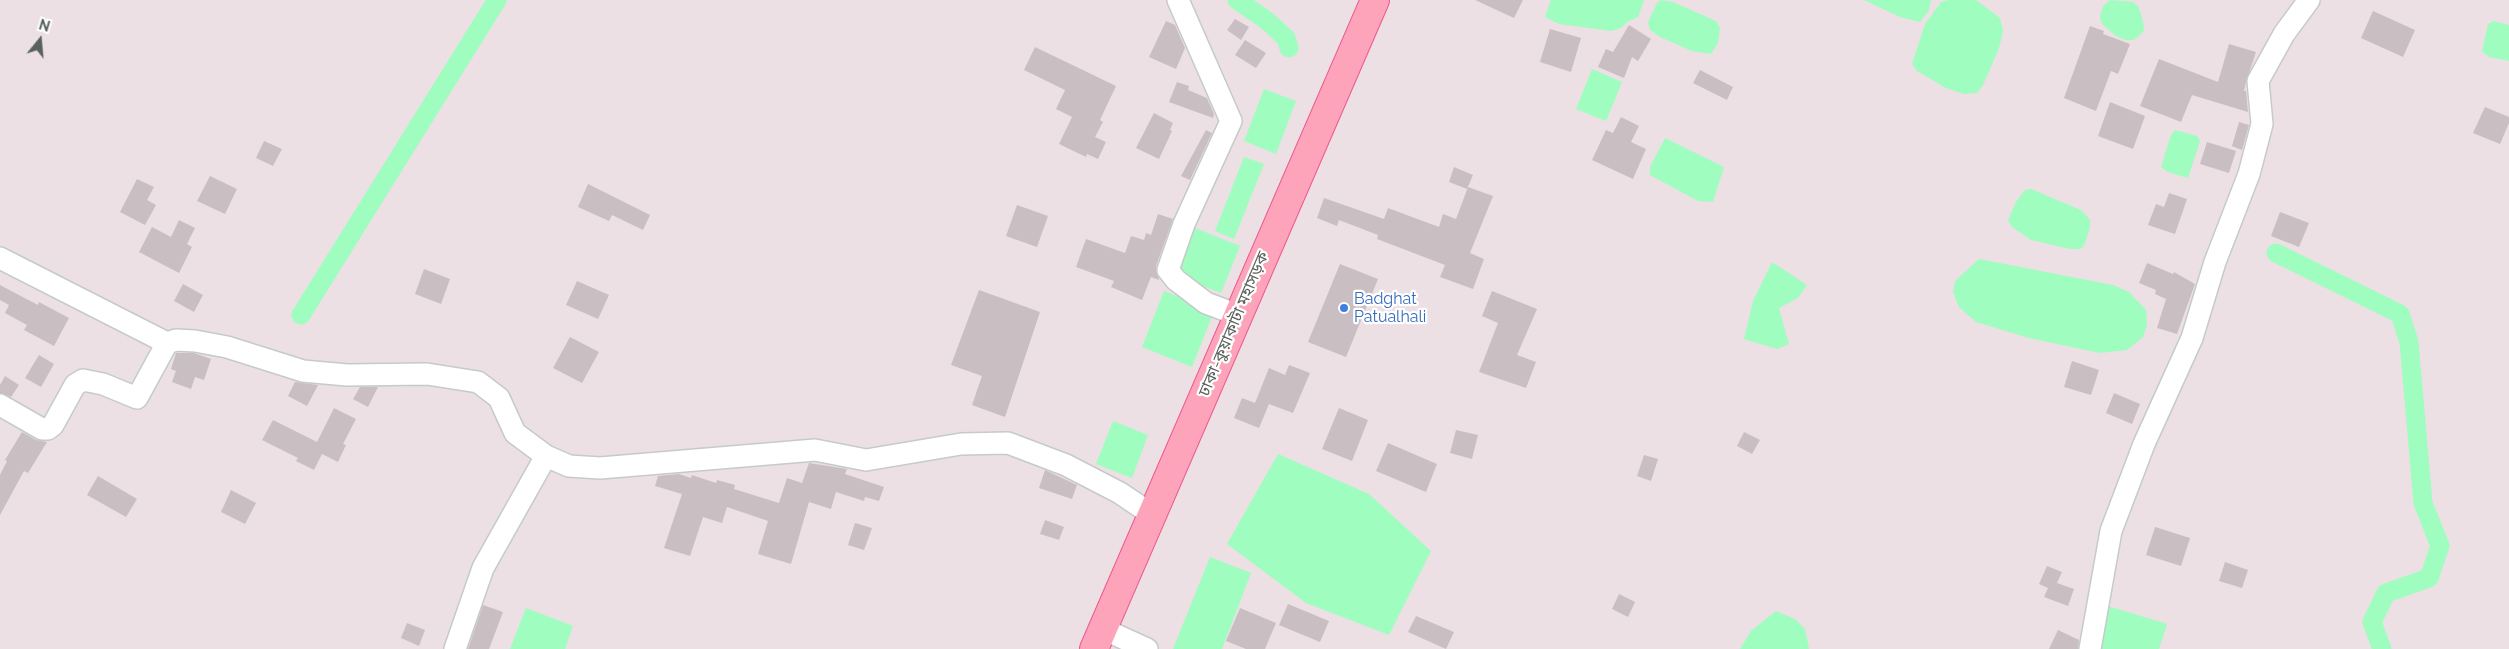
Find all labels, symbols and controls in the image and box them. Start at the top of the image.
north arrow [15,15,65,65]
text: N [37,16,52,35]
street label: ঢাকা-কুয়াকাটা মহাসড়ক [1195,249,1273,399]
place label: Badghat Patualhali [1354,289,1426,327]
marker: Badghat Patualhali [1338,302,1350,314]

